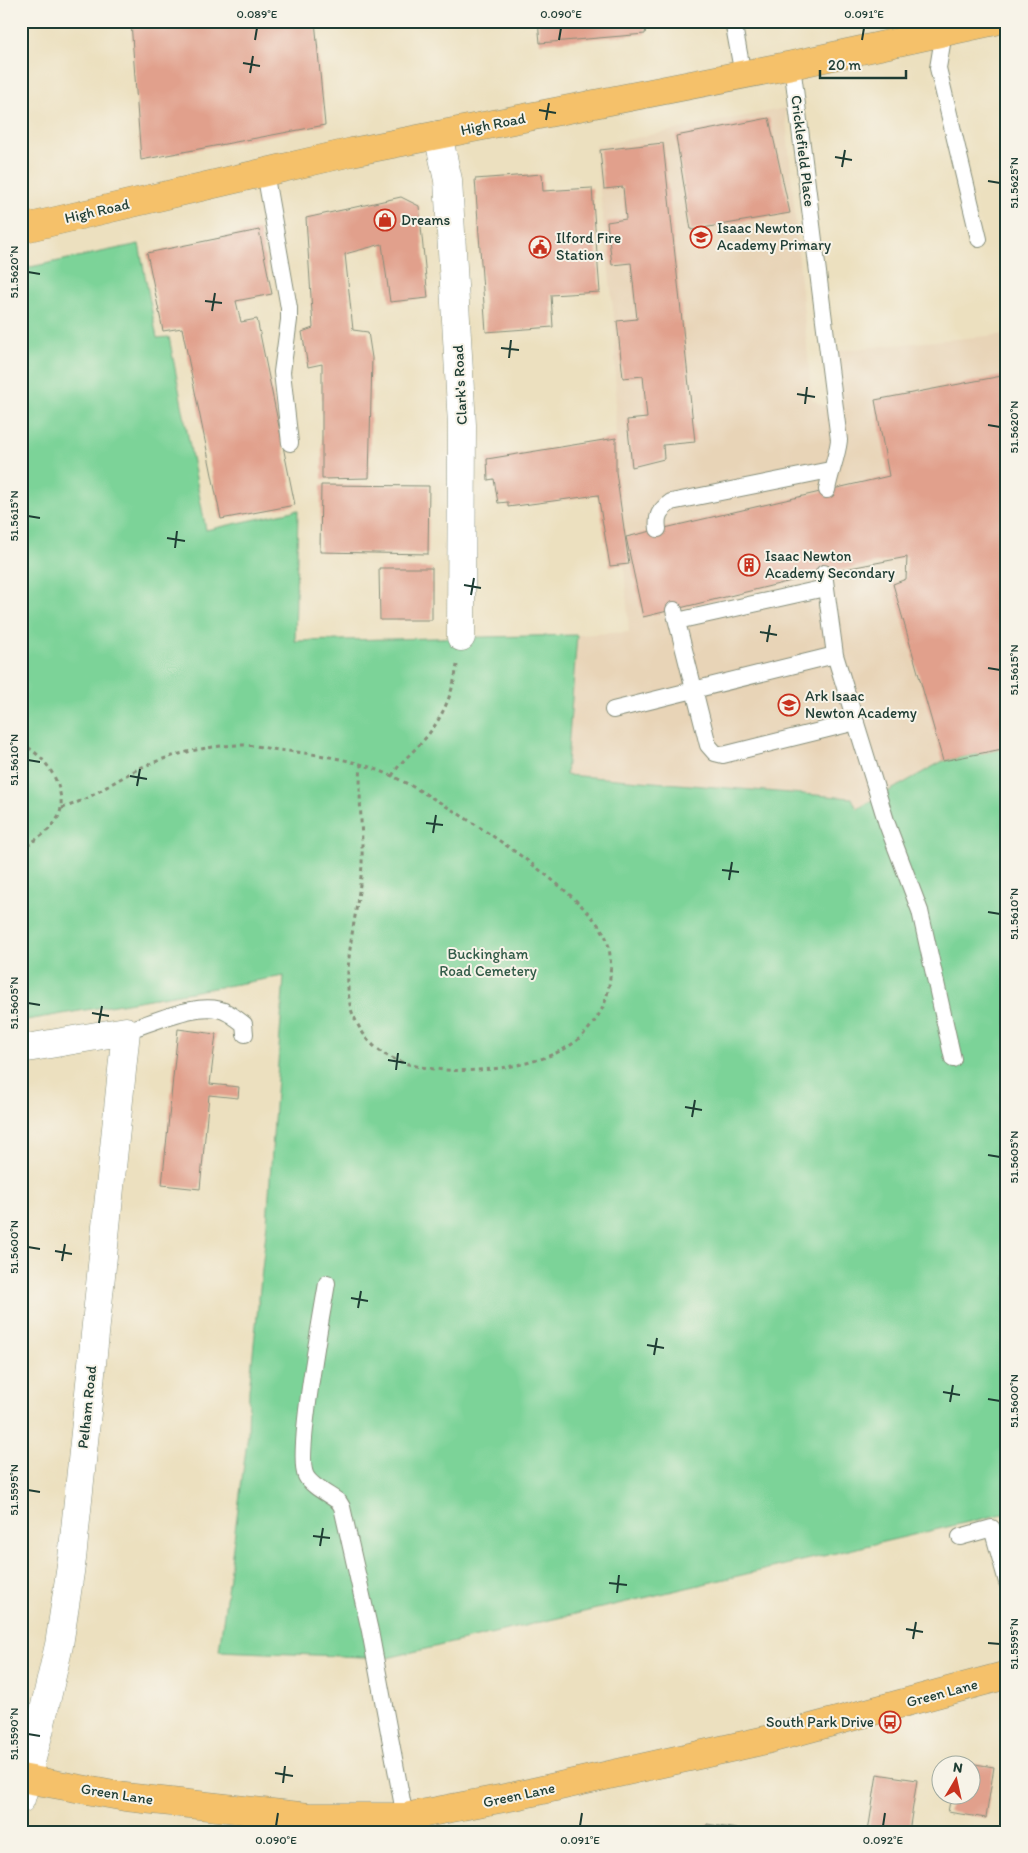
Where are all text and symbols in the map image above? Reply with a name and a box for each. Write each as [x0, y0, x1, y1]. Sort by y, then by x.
text: 0.089°E [237, 7, 278, 21]
text: 0.090°E [540, 7, 582, 21]
text: 0.091°E [844, 7, 884, 21]
scale bar [820, 48, 907, 80]
text: 20 m [828, 56, 862, 74]
street label: Cricklefield Place [787, 94, 819, 208]
street label: High Road [459, 109, 527, 139]
text: 51.5625°N [1007, 157, 1021, 209]
street label: High Road [63, 195, 131, 227]
shop icon: Dreams [373, 208, 397, 232]
place label: Dreams [401, 211, 450, 229]
place label: Isaac Newton Academy Primary [717, 219, 831, 254]
school or university icon: Isaac Newton Academy Primary [689, 225, 713, 249]
place label: Ilford Fire Station [556, 229, 621, 264]
public building icon: Ilford Fire Station [528, 235, 552, 259]
text: 51.5620°N [7, 246, 21, 298]
street label: Clark's Road [449, 345, 471, 425]
text: 51.5620°N [1007, 401, 1021, 453]
text: 51.5615°N [7, 491, 21, 541]
place label: Isaac Newton Academy Secondary [765, 547, 895, 582]
building icon: Isaac Newton Academy Secondary [737, 553, 761, 577]
text: 51.5615°N [1007, 645, 1021, 695]
place label: Ark Isaac Newton Academy [805, 687, 917, 722]
school or university icon: Ark Isaac Newton Academy [777, 693, 801, 717]
text: 51.5610°N [7, 734, 21, 786]
text: 51.5610°N [1007, 888, 1021, 940]
park label: Buckingham Road Cemetery [439, 945, 537, 980]
text: 51.5605°N [7, 977, 21, 1029]
text: 51.5605°N [1007, 1131, 1021, 1183]
text: 51.5600°N [7, 1220, 21, 1274]
street label: Pelham Road [74, 1364, 100, 1449]
text: 51.5600°N [1007, 1374, 1021, 1428]
text: 51.5595°N [7, 1464, 21, 1516]
text: 51.5595°N [1007, 1618, 1021, 1670]
street label: Green Lane [904, 1675, 980, 1711]
text: 51.5590°N [7, 1708, 21, 1760]
bus stop icon: South Park Drive [878, 1710, 902, 1734]
place label: South Park Drive [766, 1713, 874, 1731]
north arrow [930, 1756, 980, 1806]
text: N [952, 1759, 964, 1777]
street label: Green Lane [80, 1779, 154, 1809]
street label: Green Lane [481, 1779, 557, 1811]
text: 0.090°E [255, 1833, 297, 1847]
text: 0.091°E [560, 1833, 600, 1847]
text: 0.092°E [863, 1833, 904, 1847]

